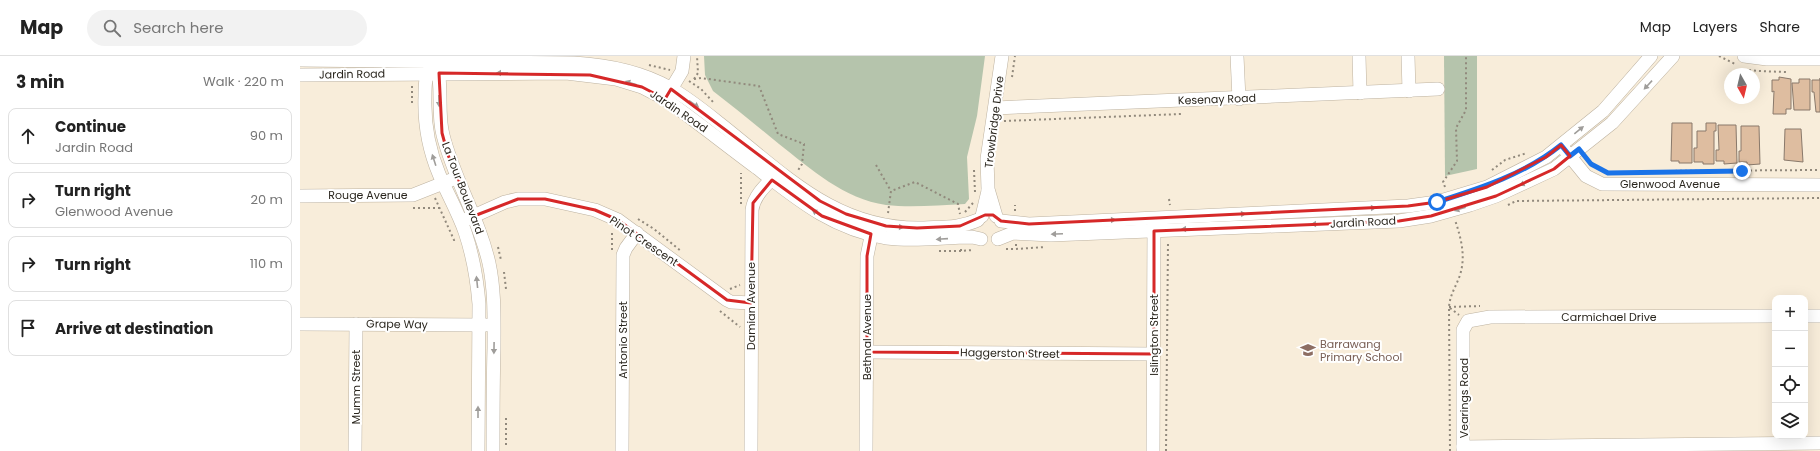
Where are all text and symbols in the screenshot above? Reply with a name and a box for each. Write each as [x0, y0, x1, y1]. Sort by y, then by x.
search box [87, 10, 367, 46]
text: Map [20, 14, 63, 41]
icon: search [101, 17, 123, 39]
text: Search here [133, 17, 224, 38]
text: Map [1640, 17, 1671, 37]
text: Layers [1693, 17, 1737, 37]
text: Share [1759, 17, 1800, 37]
street label: Jardin Road [319, 65, 385, 83]
north arrow [1724, 68, 1760, 104]
text: 3 min [16, 70, 64, 94]
one-way arrow [495, 70, 508, 76]
text: Walk · 220 m [203, 72, 284, 91]
street label: Trowbridge Drive [980, 75, 1008, 169]
one-way arrow [624, 80, 636, 86]
one-way arrow [1644, 81, 1653, 90]
street label: Jardin Road [647, 86, 711, 136]
street label: Kesenay Road [1178, 90, 1256, 108]
one-way arrow [436, 95, 442, 108]
one-way arrow [689, 100, 699, 108]
text: Continue [55, 116, 126, 137]
icon: ahead [17, 125, 39, 147]
text: 90 m [250, 126, 283, 145]
one-way arrow [1574, 126, 1585, 135]
text: Jardin Road [55, 138, 133, 157]
street label: La Tour Boulevard [438, 140, 488, 236]
one-way arrow [431, 154, 437, 166]
route end [1733, 162, 1751, 180]
street label: Glenwood Avenue [1620, 176, 1720, 192]
text: Turn right [55, 180, 131, 201]
one-way arrow [1519, 180, 1531, 186]
street label: Rouge Avenue [328, 187, 408, 203]
icon: right [17, 189, 39, 211]
text: 20 m [250, 190, 283, 209]
route start [1428, 193, 1446, 211]
text: Glenwood Avenue [55, 202, 173, 221]
one-way arrow [1364, 205, 1377, 211]
one-way arrow [1453, 206, 1465, 212]
one-way arrow [812, 209, 822, 217]
one-way arrow [1234, 211, 1246, 218]
street label: Pinot Crescent [606, 212, 682, 270]
street label: Jardin Road [1330, 212, 1396, 232]
one-way arrow [1104, 217, 1116, 224]
one-way arrow [1310, 221, 1323, 227]
one-way arrow [892, 224, 905, 230]
one-way arrow [1181, 226, 1193, 233]
one-way arrow [1051, 231, 1063, 238]
one-way arrow [936, 235, 948, 242]
icon: right [17, 253, 39, 275]
text: Turn right [55, 254, 131, 275]
text: 110 m [250, 254, 283, 273]
street label: Damian Avenue [743, 262, 759, 350]
one-way arrow [474, 276, 480, 288]
street label: Bethnal Avenue [859, 294, 875, 380]
street label: Islington Street [1146, 294, 1162, 376]
map controls [1772, 295, 1808, 439]
button: + [1772, 295, 1808, 331]
street label: Antonio Street [615, 301, 631, 379]
street label: Carmichael Drive [1561, 309, 1657, 325]
street label: Grape Way [366, 315, 429, 333]
icon: arrive [17, 317, 39, 339]
text: Arrive at destination [55, 318, 213, 339]
button: − [1772, 331, 1808, 367]
place label: Barrawang Primary School [1320, 336, 1402, 365]
school or university icon: Barrawang Primary School [1299, 341, 1317, 359]
one-way arrow [490, 342, 497, 354]
street label: Haggerston Street [960, 344, 1060, 362]
street label: Mumm Street [348, 350, 364, 424]
street label: Vearings Road [1456, 358, 1472, 438]
button: locate [1772, 367, 1808, 403]
button: layers [1772, 403, 1808, 439]
one-way arrow [475, 405, 481, 418]

